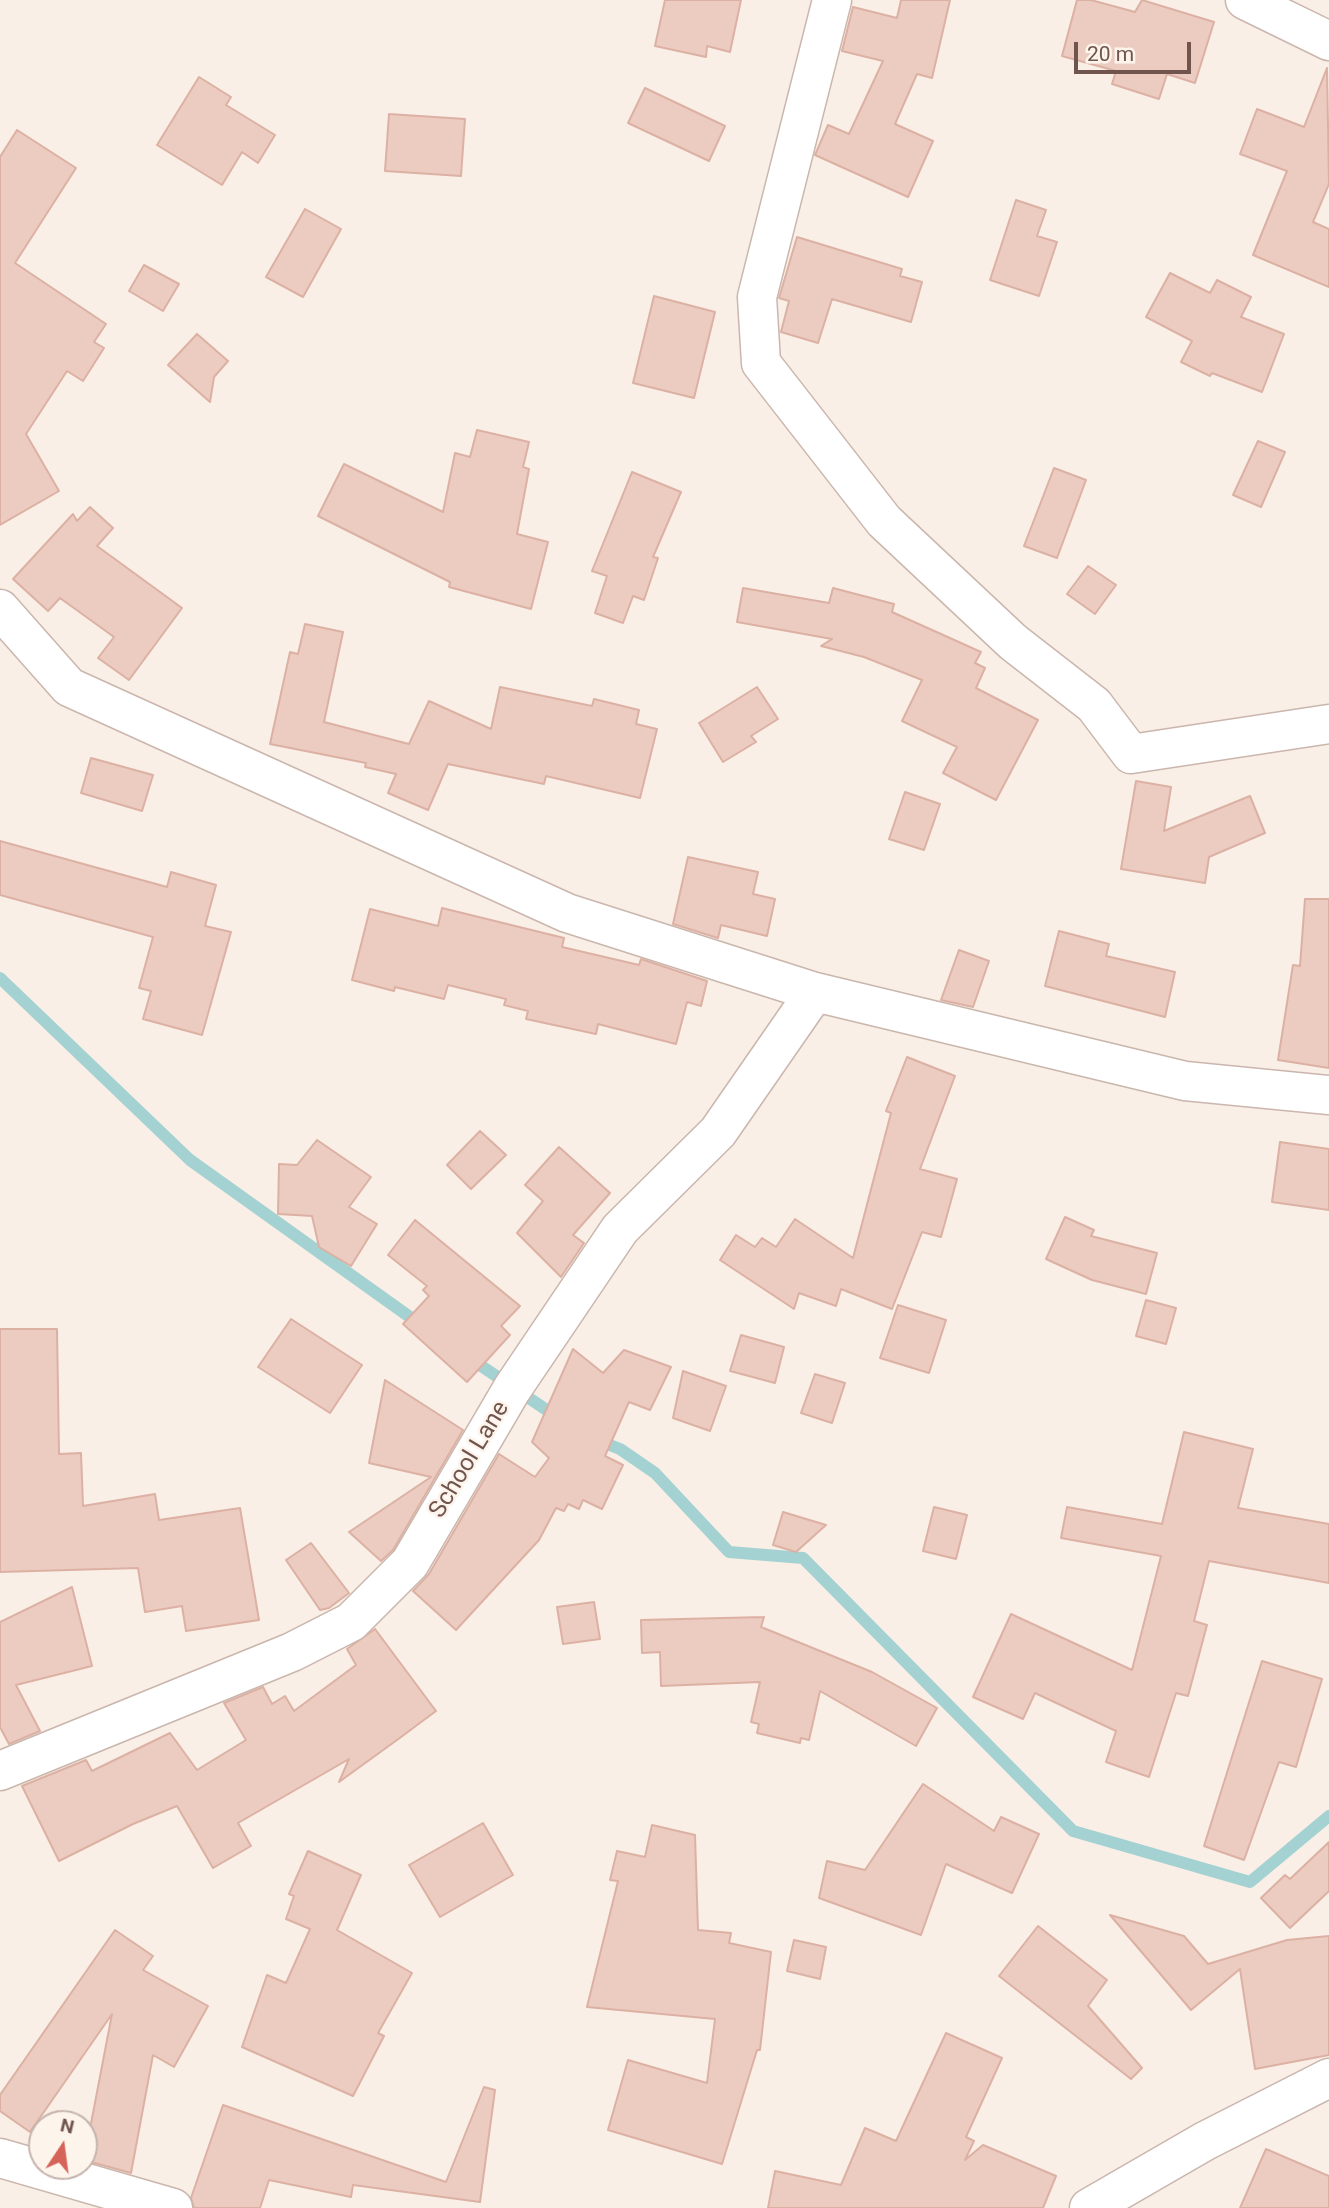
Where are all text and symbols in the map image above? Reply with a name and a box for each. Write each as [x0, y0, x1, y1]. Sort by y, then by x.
scale bar [1077, 28, 1194, 72]
text: 20 m [1087, 42, 1134, 66]
street label: School Lane [424, 1396, 516, 1524]
north arrow [28, 2110, 98, 2180]
text: N [58, 2113, 77, 2139]

